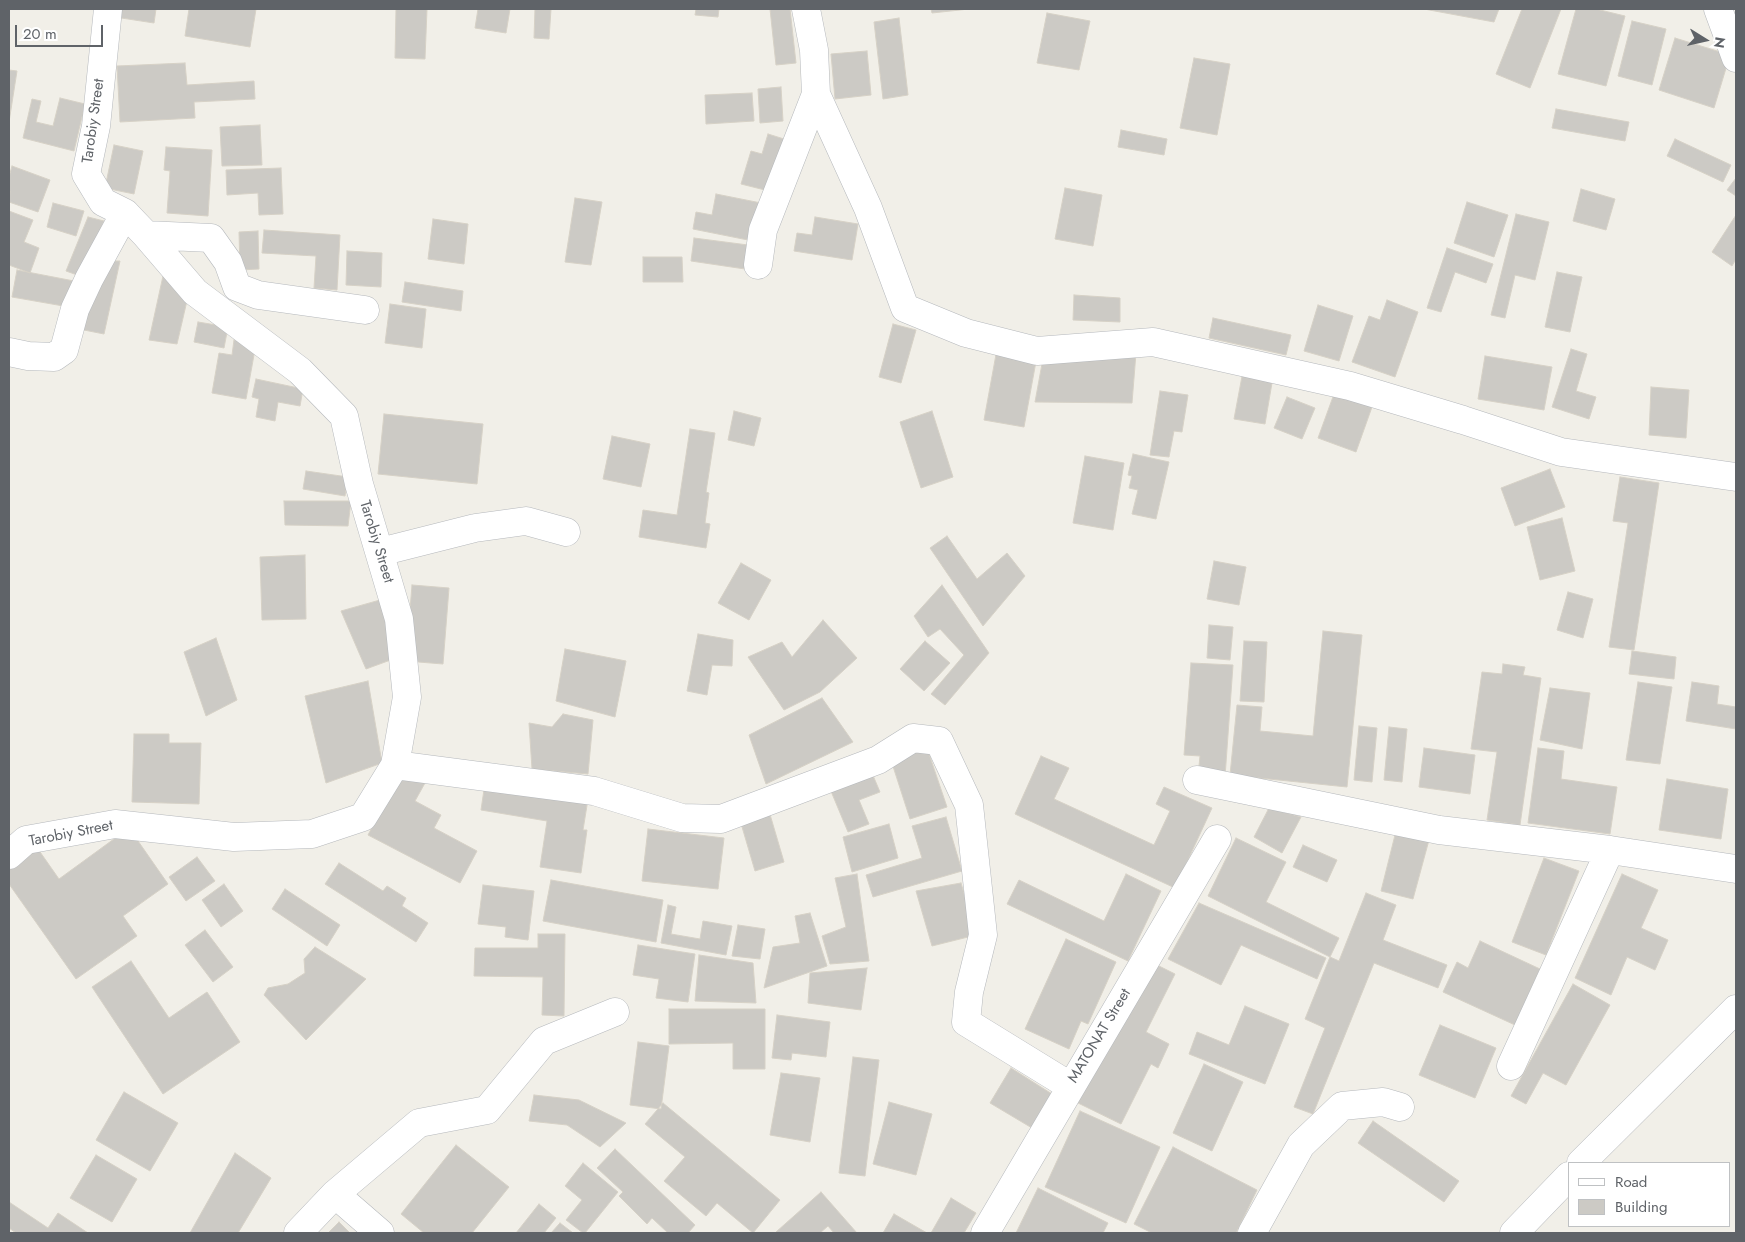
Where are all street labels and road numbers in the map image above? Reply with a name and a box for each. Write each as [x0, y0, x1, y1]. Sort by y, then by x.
street label: Tarobiy Street [79, 78, 109, 164]
street label: Tarobiy Street [355, 499, 397, 585]
street label: Tarobiy Street [27, 817, 115, 851]
street label: MATONAT Street [1065, 986, 1135, 1086]

